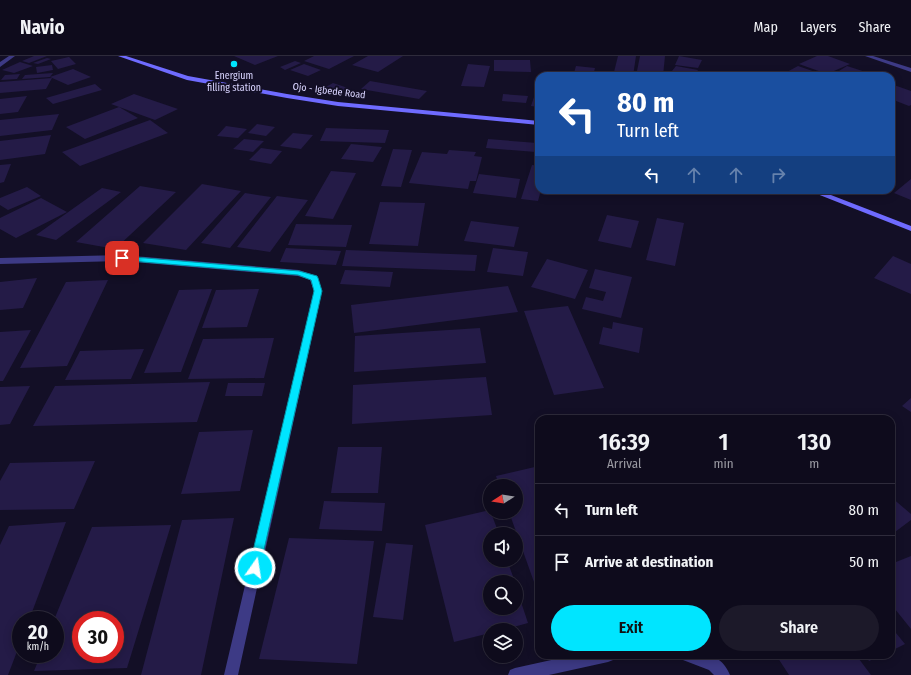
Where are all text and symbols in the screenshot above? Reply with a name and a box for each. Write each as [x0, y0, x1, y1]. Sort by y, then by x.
text: Navio [20, 16, 65, 39]
text: Map [754, 19, 778, 36]
text: Layers [800, 19, 836, 36]
text: Share [858, 19, 891, 36]
marker: Energium filling station [229, 59, 239, 69]
place label: Energium filling station [207, 70, 261, 94]
street label: Ojo - Igbede Road [292, 81, 366, 101]
text: 80 m [617, 86, 674, 119]
icon: left [551, 88, 603, 140]
text: Turn left [617, 120, 679, 142]
icon: left [641, 164, 663, 186]
icon: ahead [683, 164, 705, 186]
icon: ahead [725, 164, 747, 186]
icon: right [767, 164, 789, 186]
pin [105, 241, 139, 275]
icon: arrive [111, 247, 133, 269]
text: 16:39 [599, 428, 650, 456]
text: 1 [719, 428, 729, 456]
text: 130 [797, 428, 831, 456]
text: Arrival [607, 456, 642, 471]
text: min [714, 456, 734, 471]
text: m [809, 456, 819, 471]
north arrow [483, 479, 523, 519]
map controls [483, 479, 523, 663]
icon: left [551, 499, 573, 521]
text: Turn left [585, 501, 638, 519]
text: 80 m [849, 501, 879, 519]
button: sound [483, 527, 523, 567]
position arrow [234, 547, 276, 589]
icon: arrive [551, 551, 573, 573]
text: Arrive at destination [585, 553, 713, 571]
text: 50 m [849, 553, 879, 571]
button: search [483, 575, 523, 615]
button: Exit [551, 605, 711, 651]
button: Share [719, 605, 879, 651]
speed limit sign: 30 [72, 611, 124, 663]
text: 20 [28, 620, 48, 644]
button: layers [483, 623, 523, 663]
text: km/h [27, 641, 49, 653]

